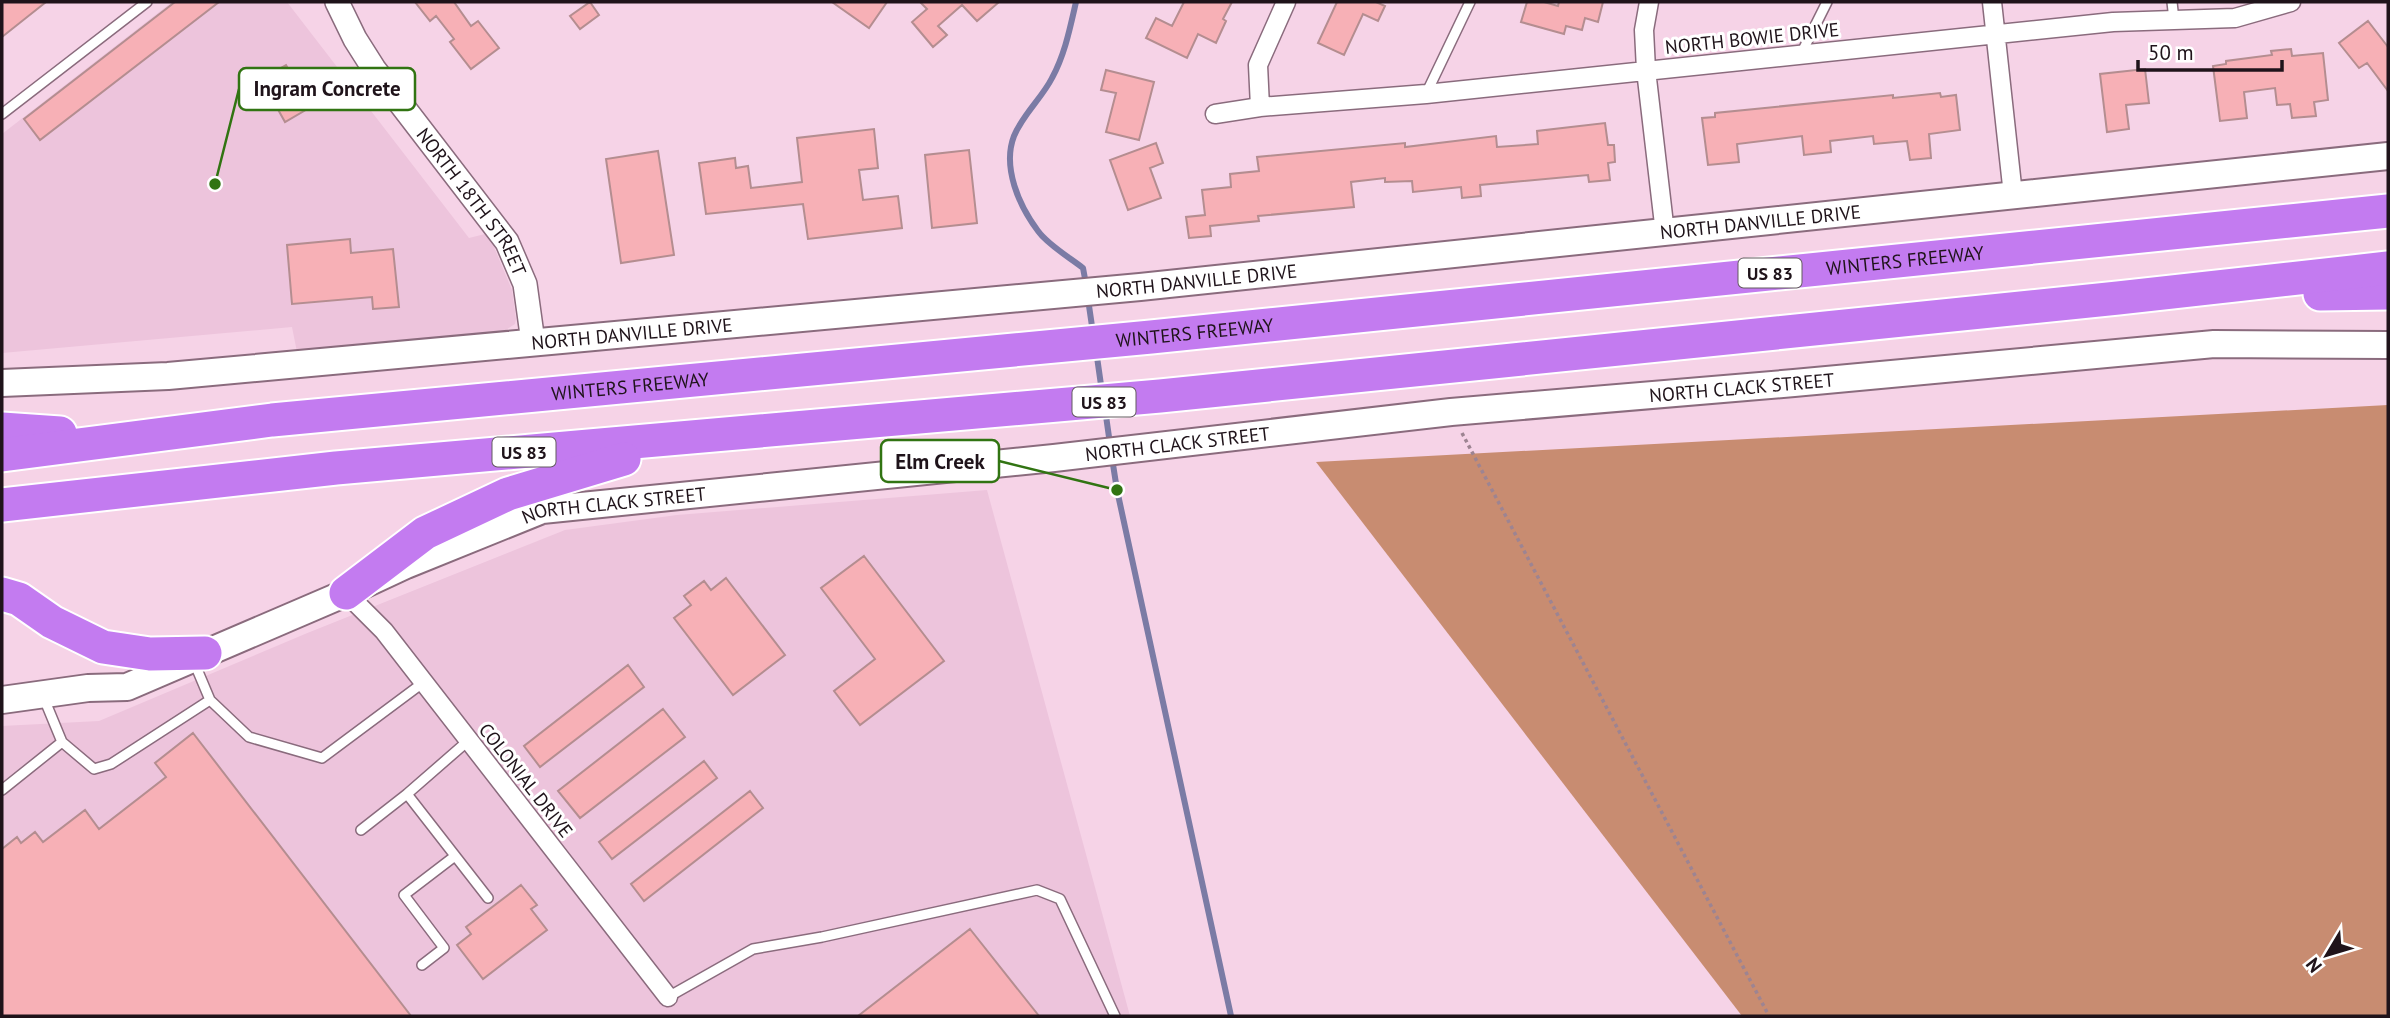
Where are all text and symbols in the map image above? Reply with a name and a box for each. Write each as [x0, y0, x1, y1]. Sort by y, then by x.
street label: NORTH BOWIE DRIVE [1664, 17, 1840, 59]
scale bar [2138, 28, 2282, 72]
text: 50 m [2148, 39, 2194, 66]
callout: Ingram Concrete [239, 68, 415, 110]
text: Ingram Concrete [253, 75, 401, 102]
street label: NORTH 18TH STREET [412, 123, 532, 280]
street label: NORTH DANVILLE DRIVE [1659, 199, 1862, 244]
street label: WINTERS FREEWAY [1825, 240, 1985, 280]
road number: US 83 [1738, 258, 1802, 288]
street label: NORTH DANVILLE DRIVE [1095, 259, 1298, 303]
street label: NORTH DANVILLE DRIVE [530, 312, 733, 355]
street label: WINTERS FREEWAY [1115, 313, 1275, 352]
street label: WINTERS FREEWAY [550, 367, 711, 406]
street label: NORTH CLACK STREET [1648, 367, 1836, 407]
road number: US 83 [1072, 388, 1136, 416]
street label: NORTH CLACK STREET [1084, 421, 1271, 466]
road number: US 83 [492, 438, 556, 466]
callout: Elm Creek [881, 440, 999, 482]
text: Elm Creek [895, 448, 985, 475]
street label: NORTH CLACK STREET [518, 481, 708, 529]
street label: COLONIAL DRIVE [474, 718, 578, 842]
north arrow [2292, 920, 2362, 990]
text: N [2300, 953, 2327, 978]

